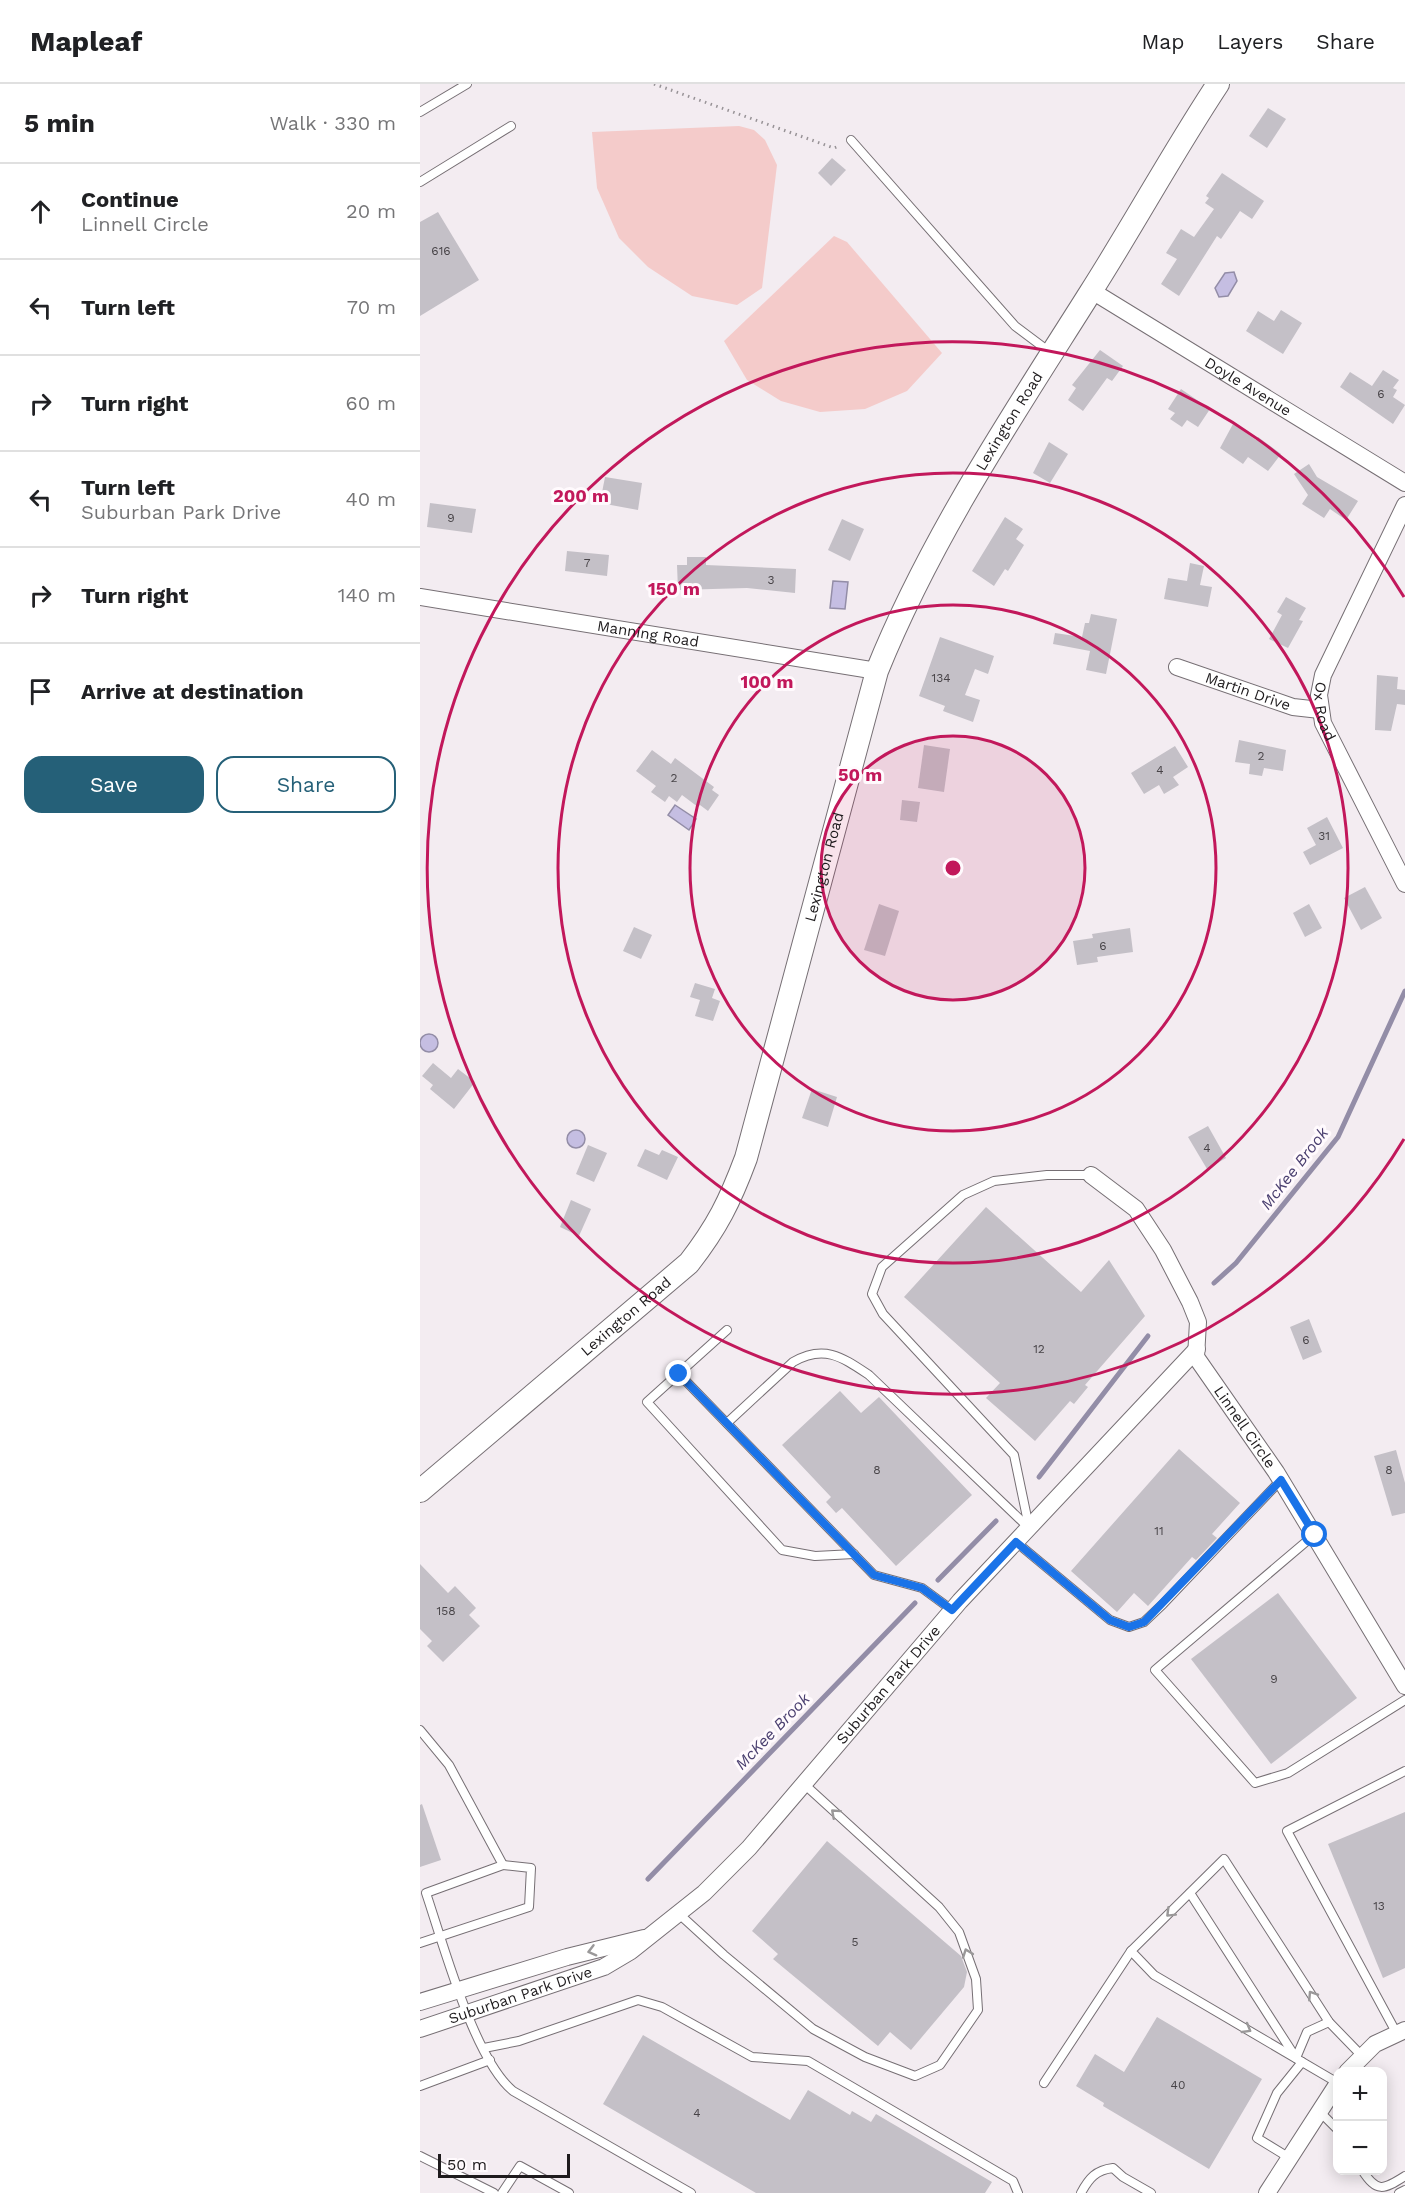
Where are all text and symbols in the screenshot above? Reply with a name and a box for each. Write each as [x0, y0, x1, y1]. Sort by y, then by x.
text: Mapleaf [30, 25, 142, 58]
text: Map [1141, 29, 1184, 54]
text: Layers [1217, 29, 1283, 54]
text: Share [1316, 29, 1375, 54]
text: 5 min [24, 108, 95, 138]
text: Walk · 330 m [269, 111, 396, 135]
text: Continue [81, 187, 179, 212]
icon: ahead [24, 195, 57, 228]
text: 20 m [346, 199, 396, 223]
text: Linnell Circle [81, 212, 209, 236]
house number: 616 [431, 244, 451, 258]
icon: left [24, 291, 57, 324]
text: Turn left [81, 295, 175, 320]
text: 70 m [347, 295, 396, 319]
street label: Doyle Avenue [1201, 353, 1295, 420]
street label: Lexington Road [972, 368, 1047, 474]
icon: right [24, 387, 57, 420]
house number: 6 [1377, 387, 1385, 401]
text: Turn right [81, 391, 188, 416]
text: 60 m [346, 391, 396, 415]
text: Turn left [81, 475, 175, 500]
icon: left [24, 483, 57, 516]
text: 200 m [553, 485, 609, 506]
text: 40 m [345, 487, 396, 511]
text: Suburban Park Drive [81, 500, 281, 524]
house number: 9 [447, 511, 455, 525]
house number: 7 [584, 556, 591, 570]
house number: 3 [768, 573, 775, 587]
text: 150 m [648, 578, 700, 599]
icon: right [24, 579, 57, 612]
text: Turn right [81, 583, 188, 608]
text: 140 m [338, 583, 396, 607]
street label: Manning Road [596, 617, 700, 651]
street label: Martin Drive [1203, 668, 1293, 714]
text: 100 m [740, 671, 794, 692]
house number: 134 [931, 671, 951, 685]
icon: arrive [24, 675, 57, 708]
text: Arrive at destination [81, 679, 304, 704]
street label: Ox Road [1310, 680, 1340, 744]
house number: 2 [1258, 749, 1265, 763]
button: Save [24, 756, 204, 813]
button: Share [216, 756, 396, 813]
house number: 4 [1156, 763, 1164, 777]
text: 50 m [838, 764, 882, 785]
house number: 2 [671, 771, 678, 785]
street label: Lexington Road [801, 810, 848, 924]
house number: 31 [1318, 829, 1330, 843]
centre of rings [943, 858, 963, 878]
house number: 6 [1099, 939, 1107, 953]
water label: McKee Brook [1256, 1122, 1333, 1213]
house number: 4 [1203, 1141, 1211, 1155]
street label: Lexington Road [577, 1273, 675, 1360]
house number: 6 [1302, 1333, 1310, 1347]
house number: 12 [1033, 1342, 1045, 1356]
route end [665, 1360, 691, 1386]
street label: Linnell Circle [1210, 1383, 1279, 1472]
house number: 8 [873, 1463, 881, 1477]
house number: 8 [1385, 1463, 1393, 1477]
route start [1301, 1521, 1327, 1547]
house number: 11 [1154, 1524, 1164, 1538]
house number: 158 [436, 1604, 456, 1618]
street label: Suburban Park Drive [833, 1622, 944, 1748]
house number: 9 [1270, 1672, 1278, 1686]
water label: McKee Brook [731, 1688, 814, 1774]
one-way arrow [832, 1809, 842, 1820]
house number: 13 [1373, 1899, 1385, 1913]
one-way arrow [1166, 1905, 1177, 1916]
house number: 5 [852, 1935, 859, 1949]
one-way arrow [587, 1943, 597, 1956]
one-way arrow [961, 1949, 974, 1959]
street label: Suburban Park Drive [446, 1963, 595, 2028]
one-way arrow [1308, 1990, 1319, 2001]
one-way arrow [1241, 2022, 1251, 2034]
map controls [1333, 2067, 1387, 2175]
button: + [1333, 2067, 1387, 2121]
house number: 40 [1171, 2078, 1185, 2092]
house number: 4 [693, 2106, 701, 2120]
button: − [1333, 2121, 1387, 2175]
scale bar [438, 2151, 570, 2178]
text: 50 m [447, 2155, 487, 2174]

